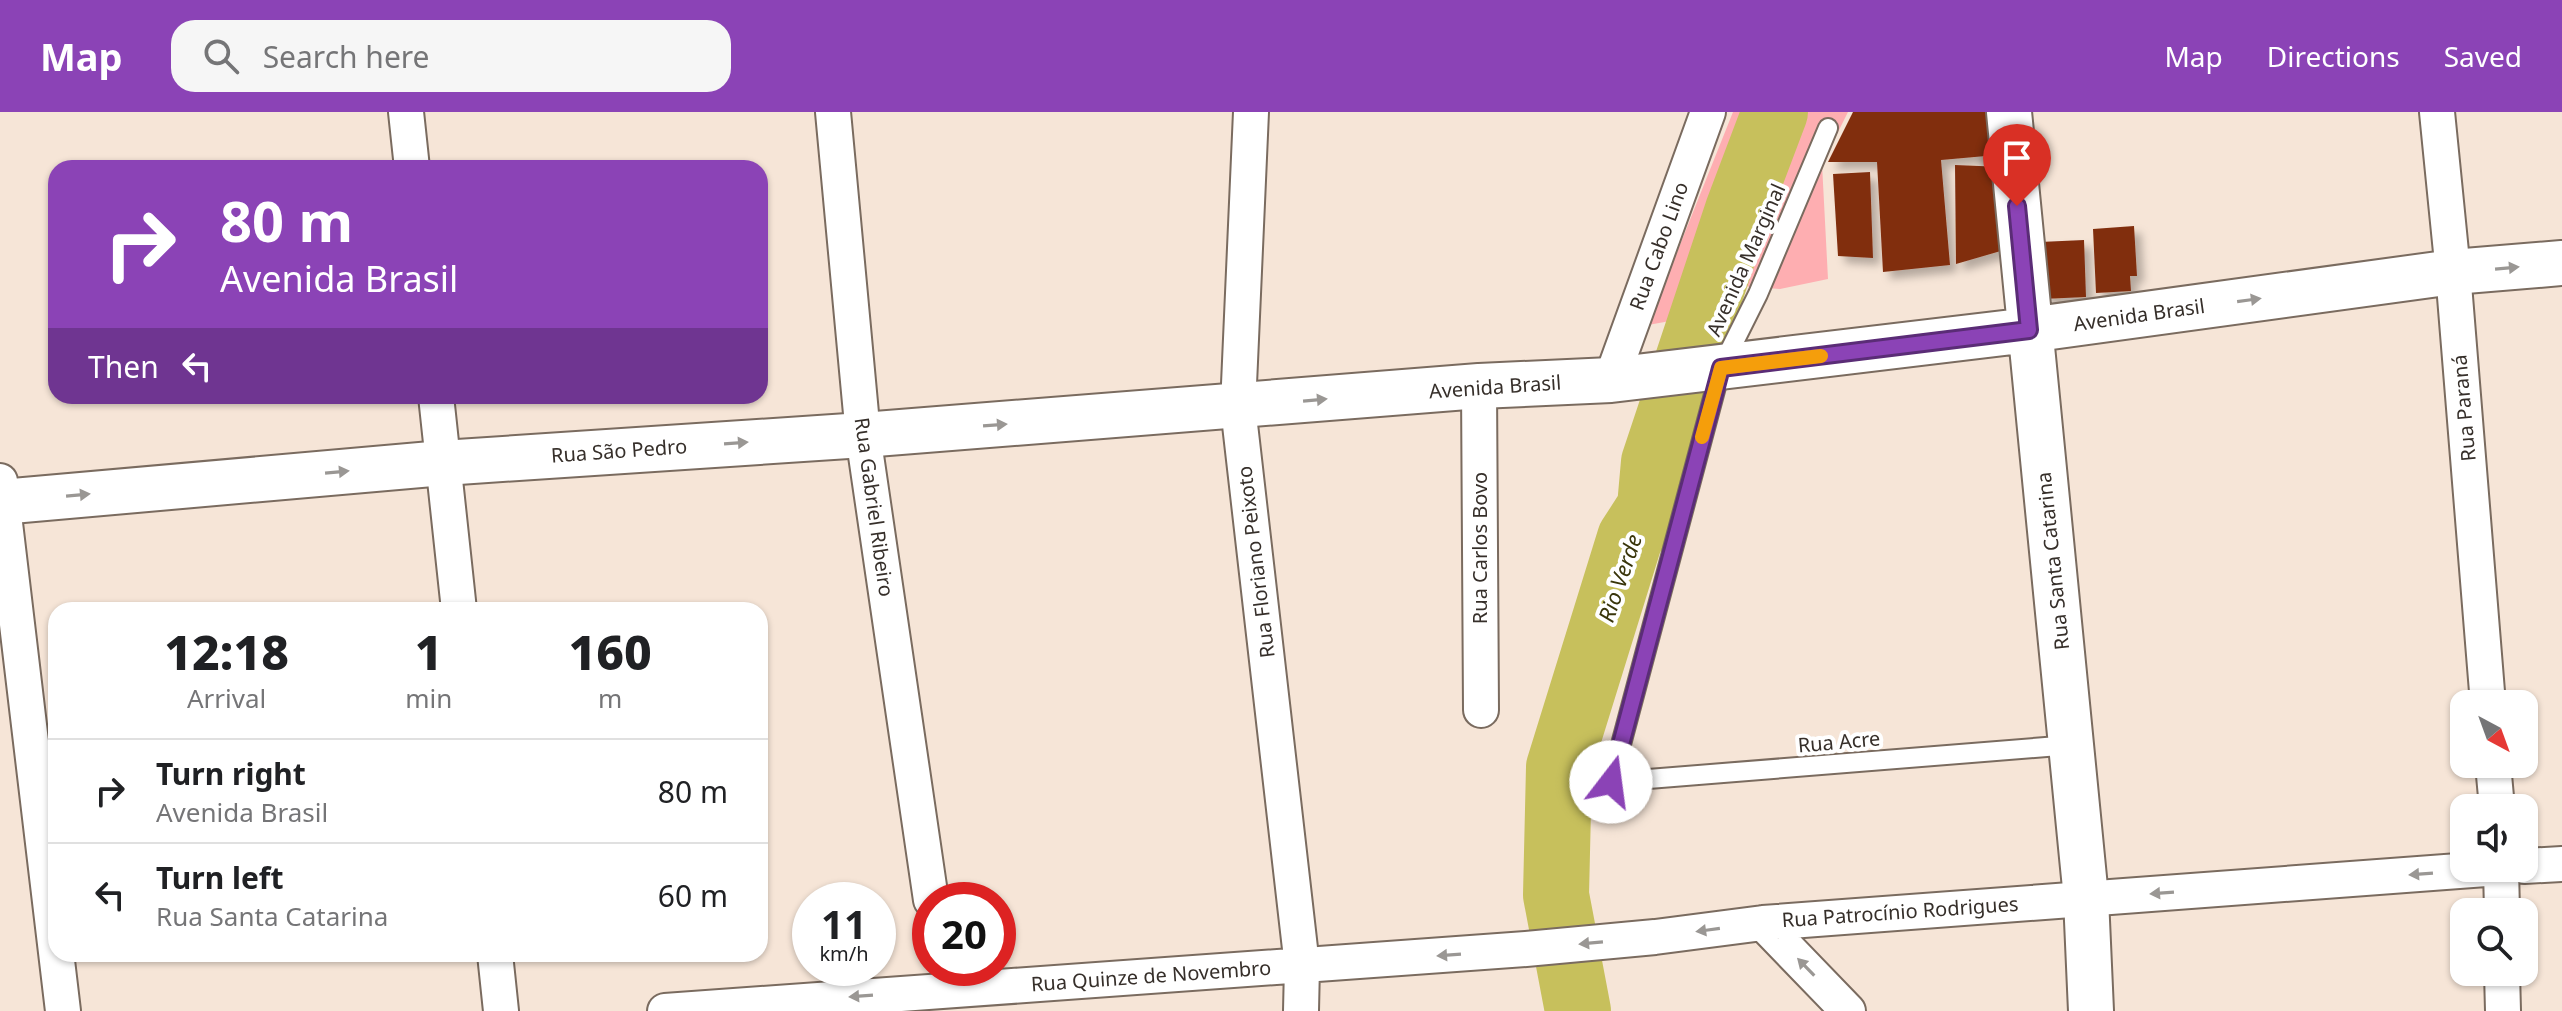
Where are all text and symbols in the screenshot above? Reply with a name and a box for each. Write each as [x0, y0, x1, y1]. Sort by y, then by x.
search box [171, 20, 731, 92]
text: Map [40, 30, 123, 82]
icon: search [199, 34, 243, 78]
text: Search here [263, 36, 430, 77]
text: Map [2164, 37, 2223, 75]
text: Directions [2267, 37, 2400, 75]
text: Saved [2444, 37, 2522, 75]
pin [1983, 124, 2051, 206]
icon: arrive [1995, 136, 2039, 180]
street label: Rua Cabo Lino [1623, 178, 1694, 314]
street label: Avenida Marginal [1700, 179, 1791, 340]
text: 80 m [220, 182, 353, 258]
icon: right [88, 192, 192, 296]
text: Avenida Brasil [220, 254, 458, 303]
one-way arrow [2495, 261, 2520, 274]
street label: Avenida Brasil [2071, 292, 2206, 337]
one-way arrow [2237, 293, 2262, 306]
icon: left [175, 344, 219, 388]
text: Then [88, 346, 159, 387]
street label: Rua Paraná [2445, 353, 2482, 463]
street label: Avenida Brasil [1428, 368, 1562, 405]
one-way arrow [1303, 394, 1328, 407]
street label: Rua Gabriel Ribeiro [849, 416, 900, 598]
one-way arrow [983, 418, 1008, 431]
street label: Rua São Pedro [550, 432, 688, 469]
one-way arrow [724, 436, 749, 449]
street label: Rua Floriano Peixoto [1230, 464, 1281, 660]
one-way arrow [325, 465, 350, 478]
street label: Rua Santa Catarina [2030, 471, 2075, 651]
street label: Rua Carlos Bovo [1466, 472, 1493, 624]
one-way arrow [66, 488, 91, 501]
water label: Rio Verde [1590, 530, 1648, 626]
text: 12:18 [164, 619, 289, 684]
text: 1 [415, 619, 443, 684]
text: 160 [569, 619, 652, 684]
text: Arrival [187, 680, 266, 716]
text: min [405, 680, 452, 716]
text: m [598, 680, 622, 716]
north arrow [2450, 690, 2538, 778]
map controls [2450, 690, 2538, 986]
street label: Rua Acre [1797, 724, 1881, 759]
position arrow [1569, 740, 1653, 824]
text: Turn right [156, 753, 306, 794]
icon: right [88, 769, 132, 813]
text: 80 m [658, 771, 728, 812]
text: Avenida Brasil [156, 794, 328, 830]
button: sound [2450, 794, 2538, 882]
text: Turn left [156, 857, 284, 898]
one-way arrow [2409, 868, 2434, 881]
icon: left [88, 873, 132, 917]
text: 60 m [658, 875, 728, 916]
speed limit sign: 20 [912, 882, 1016, 986]
one-way arrow [2149, 887, 2174, 900]
street label: Rua Patrocínio Rodrigues [1781, 890, 2019, 933]
text: 11 [821, 896, 867, 951]
text: Rua Santa Catarina [156, 898, 388, 934]
button: search [2450, 898, 2538, 986]
one-way arrow [1695, 924, 1720, 937]
one-way arrow [1578, 937, 1603, 950]
text: km/h [819, 940, 869, 967]
one-way arrow [1436, 949, 1461, 962]
street label: Rua Quinze de Novembro [1030, 954, 1272, 997]
one-way arrow [1797, 958, 1815, 977]
one-way arrow [848, 990, 873, 1003]

